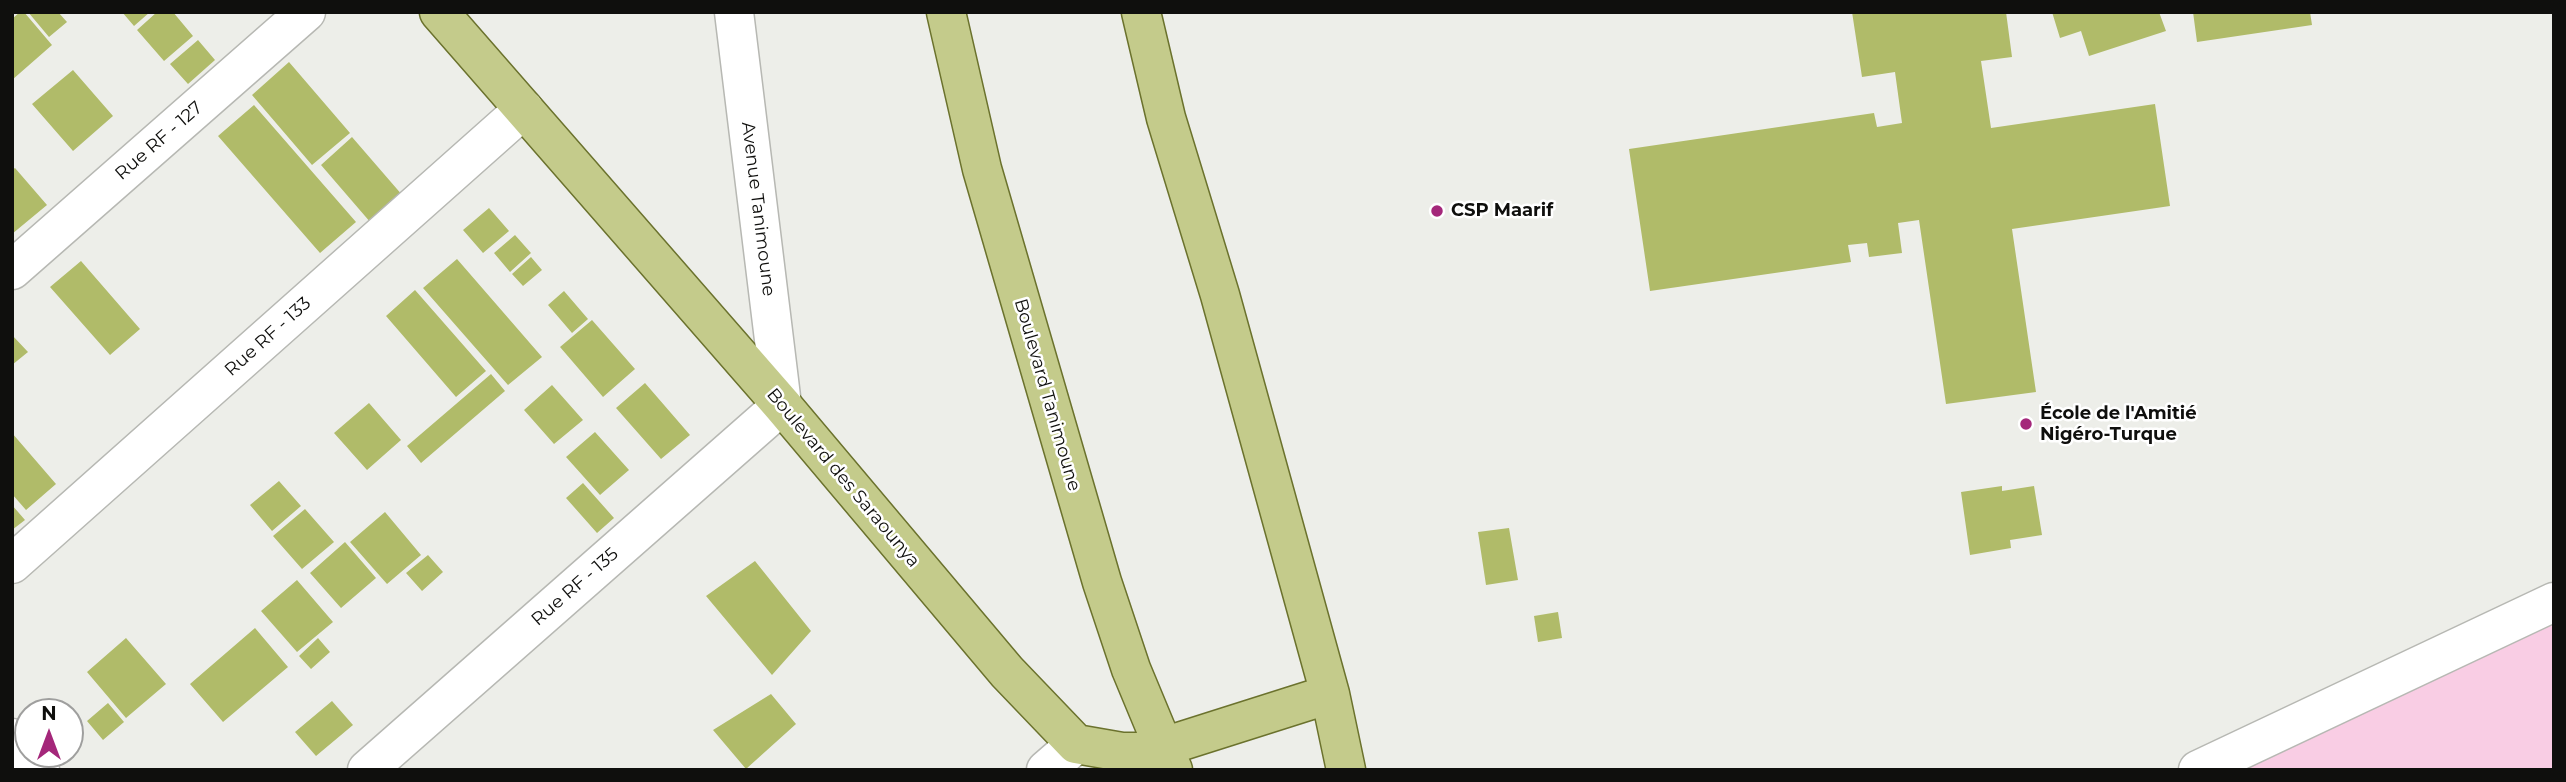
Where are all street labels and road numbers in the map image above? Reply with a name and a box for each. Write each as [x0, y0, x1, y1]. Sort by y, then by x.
street label: Rue RF - 127 [111, 97, 207, 185]
street label: Avenue Tanimoune [737, 121, 779, 297]
street label: Rue RF - 133 [221, 293, 315, 381]
street label: Boulevard Tanimoune [1009, 296, 1085, 494]
street label: Boulevard des Saraounya [762, 384, 924, 572]
street label: Rue RF - 135 [527, 543, 623, 631]

